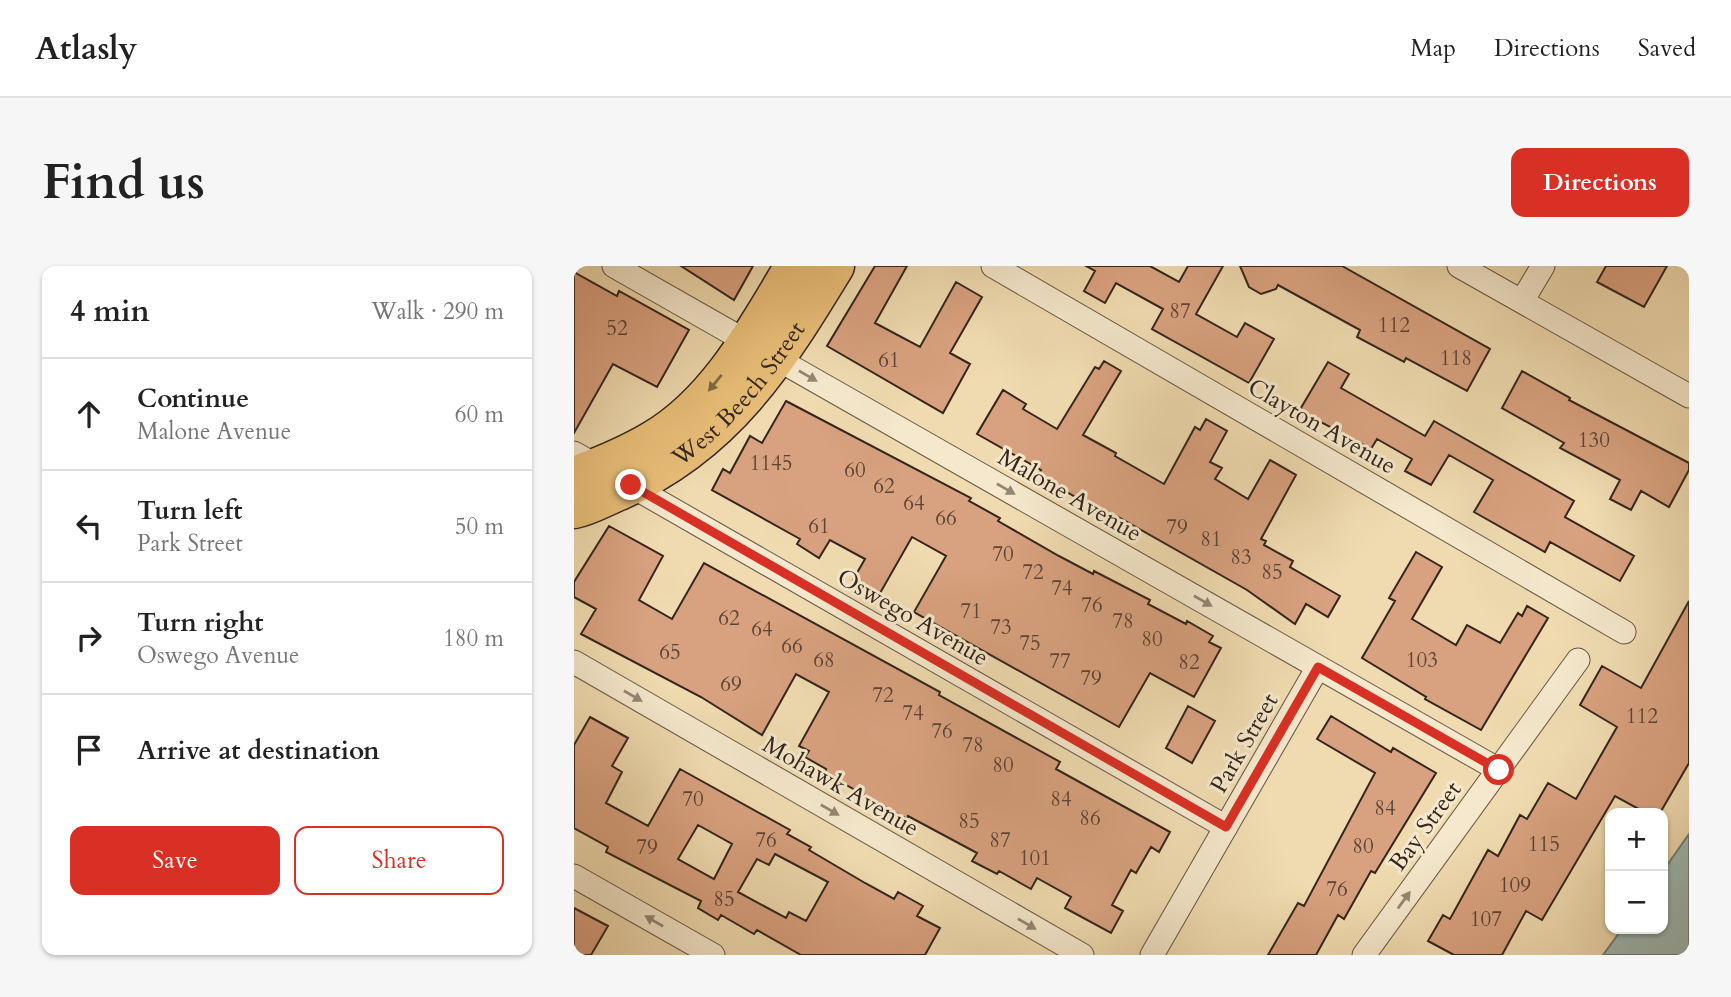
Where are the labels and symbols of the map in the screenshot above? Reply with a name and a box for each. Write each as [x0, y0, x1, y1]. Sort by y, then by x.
house number: 87 [1169, 297, 1191, 326]
house number: 112 [1378, 311, 1410, 340]
house number: 52 [606, 314, 628, 343]
street label: West Beech Street [664, 315, 813, 475]
house number: 118 [1440, 344, 1472, 373]
house number: 61 [878, 346, 900, 375]
one-way arrow [798, 370, 817, 382]
street label: Clayton Avenue [1242, 371, 1402, 482]
one-way arrow [708, 375, 723, 392]
house number: 130 [1578, 426, 1610, 455]
street label: Malone Avenue [992, 441, 1148, 550]
house number: 1145 [749, 449, 793, 478]
house number: 60 [844, 456, 866, 485]
route end [615, 469, 646, 500]
house number: 62 [873, 472, 895, 501]
one-way arrow [996, 483, 1015, 495]
house number: 64 [903, 489, 925, 518]
house number: 66 [935, 504, 957, 533]
house number: 61 [808, 512, 830, 541]
house number: 79 [1166, 513, 1188, 542]
house number: 81 [1200, 525, 1222, 554]
house number: 70 [992, 540, 1014, 569]
house number: 83 [1230, 543, 1252, 572]
house number: 72 [1022, 558, 1044, 587]
house number: 85 [1261, 558, 1283, 587]
street label: Oswego Avenue [831, 561, 994, 674]
house number: 74 [1051, 574, 1073, 603]
house number: 76 [1081, 591, 1103, 620]
one-way arrow [1194, 595, 1213, 607]
house number: 71 [960, 597, 982, 626]
house number: 62 [718, 604, 740, 633]
house number: 78 [1112, 607, 1134, 636]
house number: 73 [990, 613, 1012, 642]
house number: 64 [751, 615, 773, 644]
house number: 80 [1141, 625, 1163, 654]
house number: 75 [1019, 629, 1041, 658]
house number: 66 [781, 632, 803, 661]
house number: 65 [659, 638, 681, 667]
house number: 68 [813, 646, 835, 675]
house number: 103 [1406, 646, 1438, 675]
house number: 77 [1049, 647, 1071, 676]
house number: 82 [1178, 648, 1200, 677]
house number: 79 [1080, 664, 1102, 693]
house number: 69 [720, 670, 742, 699]
house number: 72 [872, 681, 894, 710]
street label: Park Street [1203, 687, 1287, 799]
one-way arrow [624, 690, 643, 703]
house number: 74 [902, 699, 924, 728]
house number: 112 [1626, 702, 1658, 731]
house number: 76 [931, 717, 953, 746]
street label: Mohawk Avenue [757, 728, 925, 845]
house number: 78 [962, 731, 984, 760]
house number: 80 [992, 751, 1014, 780]
route start [1483, 754, 1514, 785]
street label: Bay Street [1382, 774, 1469, 878]
house number: 70 [682, 785, 704, 814]
house number: 84 [1050, 785, 1072, 814]
house number: 84 [1374, 794, 1396, 823]
one-way arrow [821, 804, 840, 816]
house number: 86 [1079, 804, 1101, 833]
house number: 85 [958, 807, 980, 836]
house number: 76 [755, 826, 777, 855]
house number: 87 [989, 826, 1011, 855]
house number: 115 [1528, 830, 1560, 859]
house number: 80 [1352, 832, 1374, 861]
house number: 79 [636, 833, 658, 862]
house number: 101 [1019, 844, 1051, 873]
house number: 109 [1499, 871, 1531, 900]
house number: 76 [1326, 875, 1348, 904]
house number: 85 [713, 885, 735, 914]
one-way arrow [1397, 891, 1411, 909]
house number: 107 [1470, 905, 1502, 934]
one-way arrow [644, 915, 663, 927]
one-way arrow [1018, 918, 1037, 930]

